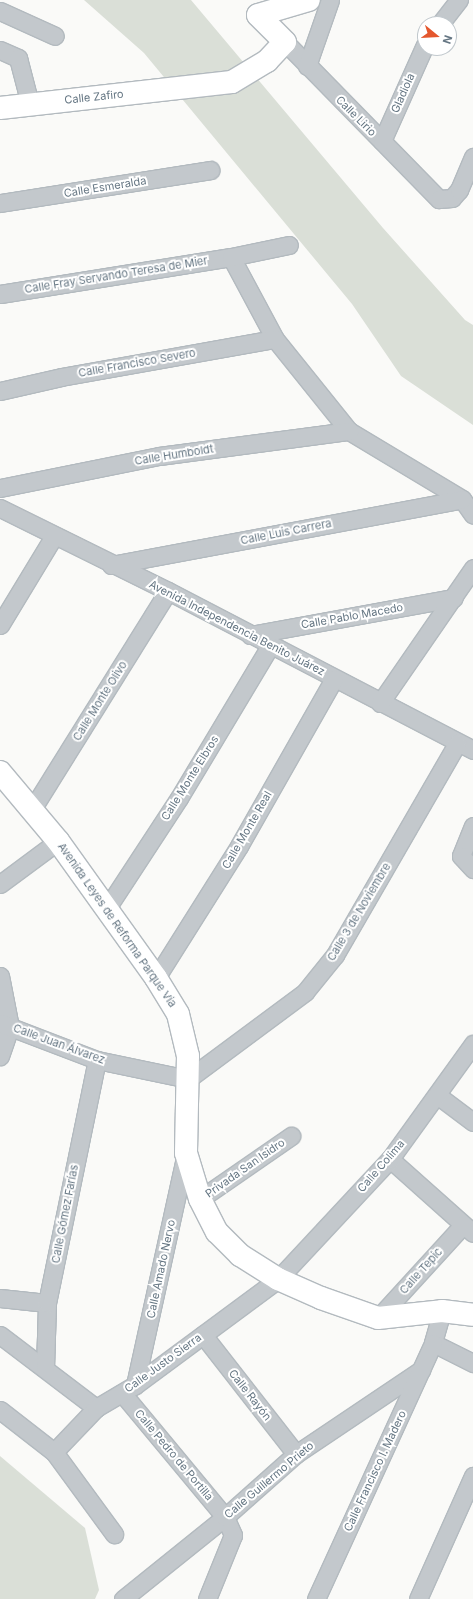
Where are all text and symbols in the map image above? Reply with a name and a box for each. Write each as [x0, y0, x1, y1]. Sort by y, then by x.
north arrow [417, 16, 457, 56]
text: N [440, 33, 455, 46]
street label: Gladiola [388, 71, 418, 115]
street label: Calle Zafiro [64, 87, 124, 107]
street label: Calle Lirio [333, 93, 379, 139]
street label: Calle Esmeralda [63, 174, 147, 200]
street label: Calle Fray Servando Teresa de Mier [24, 254, 208, 296]
street label: Calle Francisco Severo [77, 346, 197, 380]
street label: Calle Humboldt [134, 442, 214, 468]
street label: Calle Luis Carrera [239, 517, 333, 547]
street label: Avenida Independencia Benito Juárez [147, 578, 327, 678]
street label: Calle Pablo Macedo [300, 601, 404, 631]
street label: Calle Monte Olivo [70, 659, 130, 743]
street label: Calle Monte Elbros [159, 733, 221, 823]
street label: Calle Monte Real [219, 789, 275, 871]
street label: Avenida Leyes de Reforma Parque Vía [55, 840, 179, 1010]
street label: Calle 3 de Noviembre [325, 861, 393, 963]
street label: Calle Juan Álvarez [11, 1021, 107, 1067]
street label: Privada San Isidro [203, 1136, 287, 1200]
street label: Calle Colima [355, 1137, 407, 1195]
street label: Calle Gómez Farías [49, 1164, 81, 1264]
street label: Calle Amado Nervo [144, 1219, 178, 1319]
street label: Calle Tepic [397, 1245, 445, 1297]
street label: Calle Justo Sierra [122, 1331, 204, 1395]
street label: Calle Rayón [226, 1367, 274, 1423]
street label: Calle Pedro de Portilla [132, 1407, 216, 1503]
street label: Calle Francisco I. Madero [341, 1408, 409, 1534]
street label: Calle Guillermo Prieto [222, 1439, 316, 1521]

